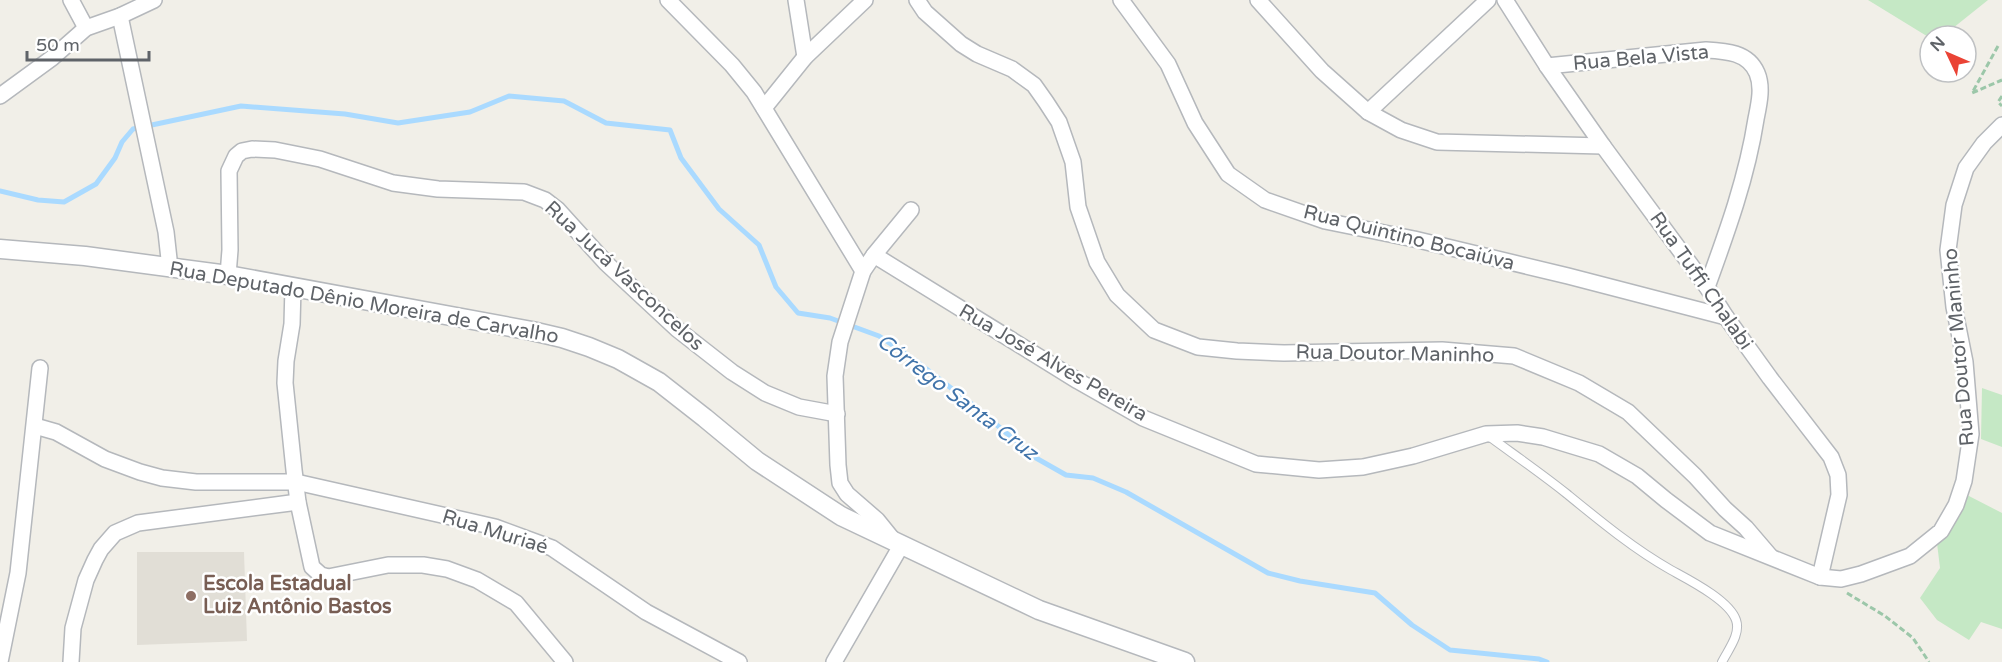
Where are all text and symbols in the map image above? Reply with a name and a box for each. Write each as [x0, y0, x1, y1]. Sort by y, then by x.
scale bar [27, 24, 148, 62]
north arrow [1918, 24, 1978, 84]
text: N [1926, 33, 1950, 56]
text: 50 m [36, 34, 80, 56]
street label: Rua Bela Vista [1572, 40, 1710, 76]
street label: Rua Jucá Vasconcelos [540, 196, 708, 356]
street label: Rua Quintino Bocaiúva [1301, 200, 1517, 276]
street label: Rua Tuffi Chalabi [1644, 207, 1758, 355]
street label: Rua Doutor Maninho [1938, 247, 1980, 447]
street label: Rua Deputado Dênio Moreira de Carvalho [167, 257, 561, 349]
street label: Rua José Alves Pereira [954, 299, 1152, 427]
water label: Córrego Santa Cruz [872, 328, 1043, 466]
street label: Rua Doutor Maninho [1296, 340, 1494, 368]
street label: Rua Muriaé [439, 505, 551, 559]
place label: Escola Estadual Luiz Antônio Bastos [203, 572, 392, 619]
marker: Escola Estadual Luiz Antônio Bastos [184, 589, 198, 603]

